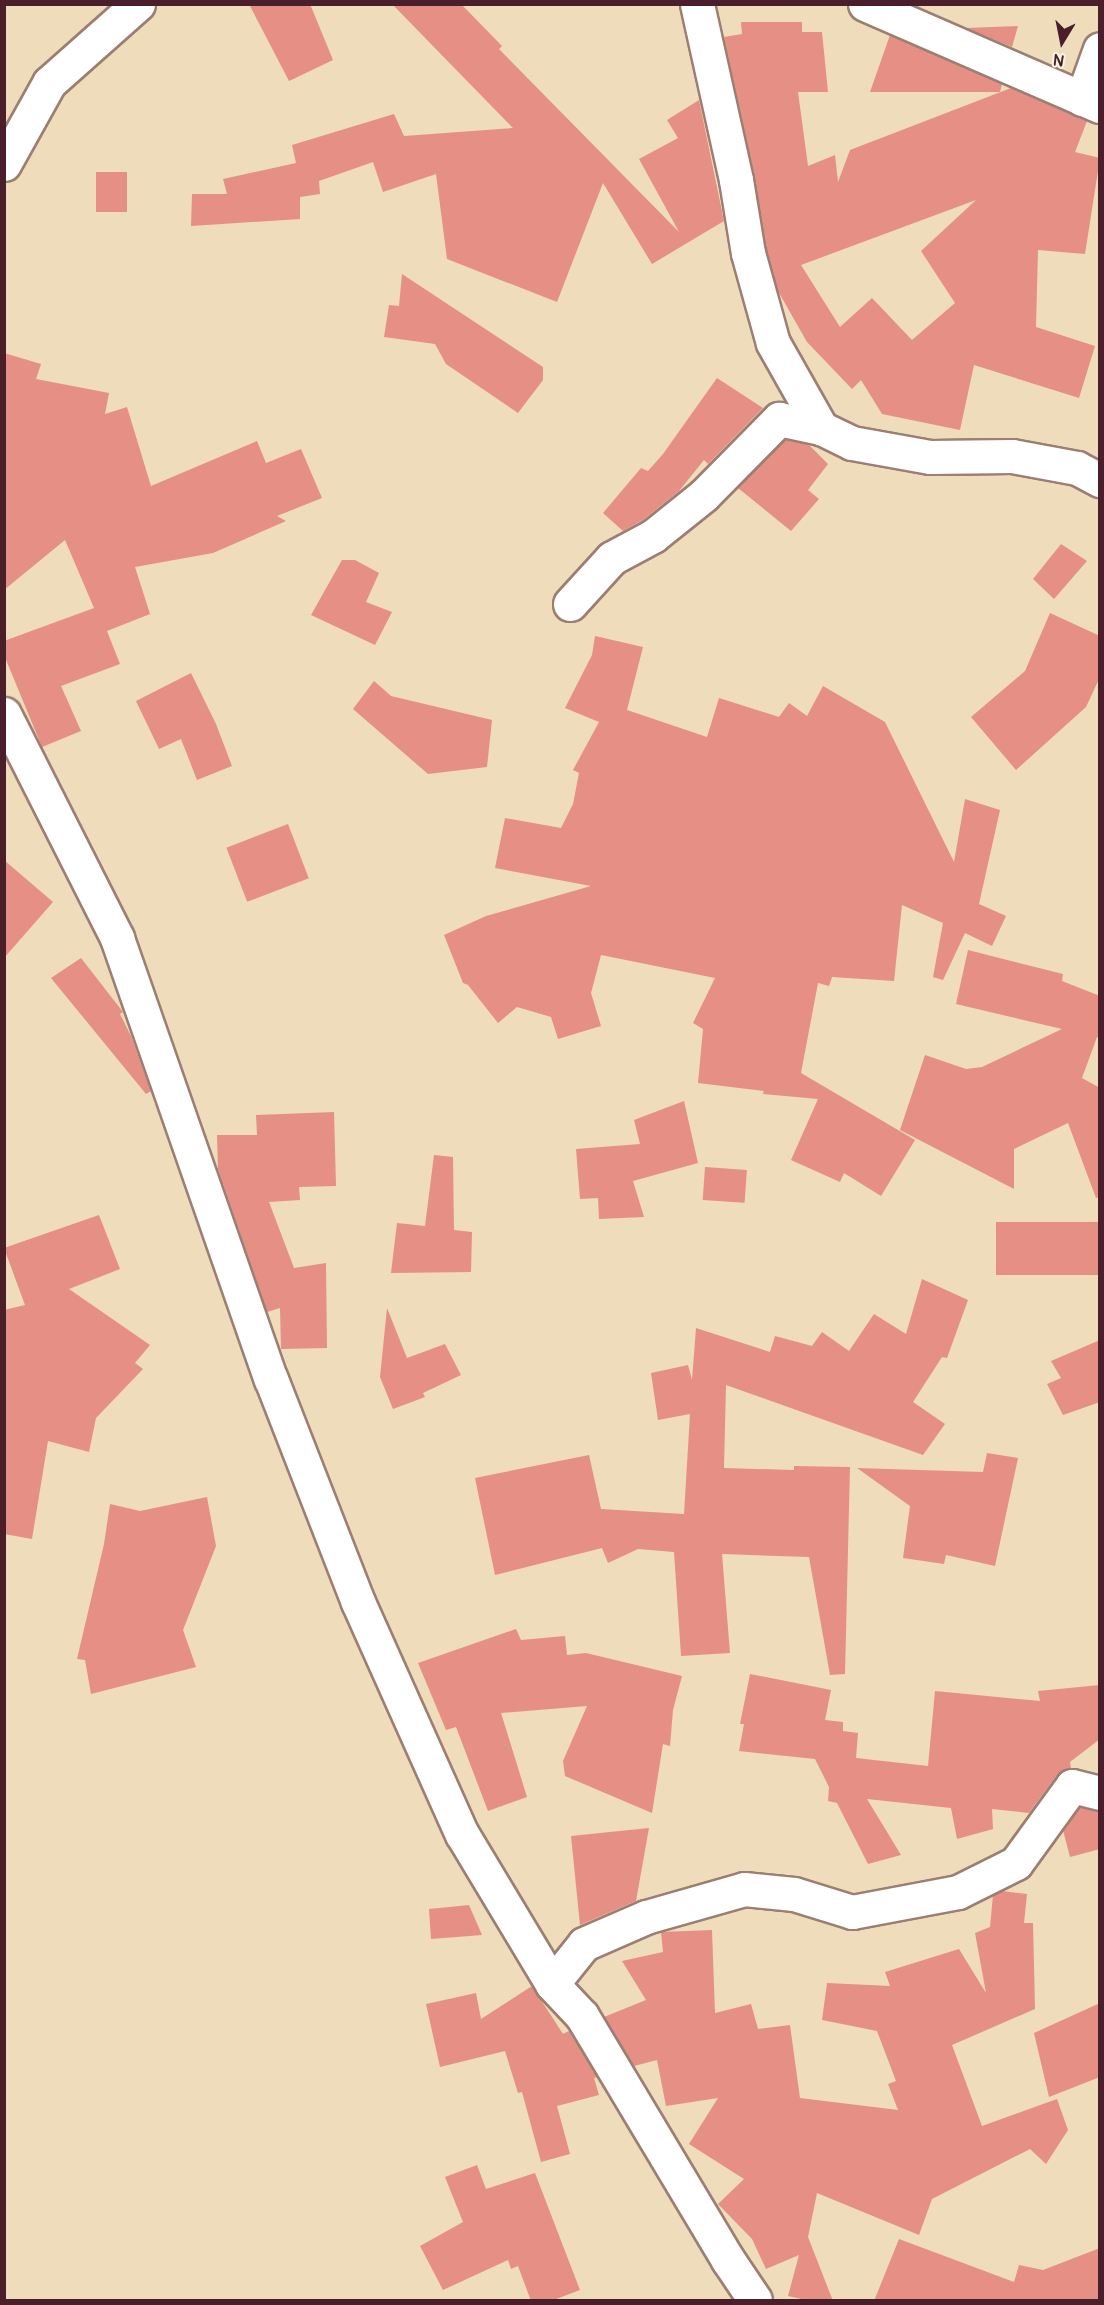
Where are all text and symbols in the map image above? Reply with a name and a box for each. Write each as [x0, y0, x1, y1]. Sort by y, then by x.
north arrow [1032, 12, 1092, 72]
text: N [1052, 49, 1066, 71]

